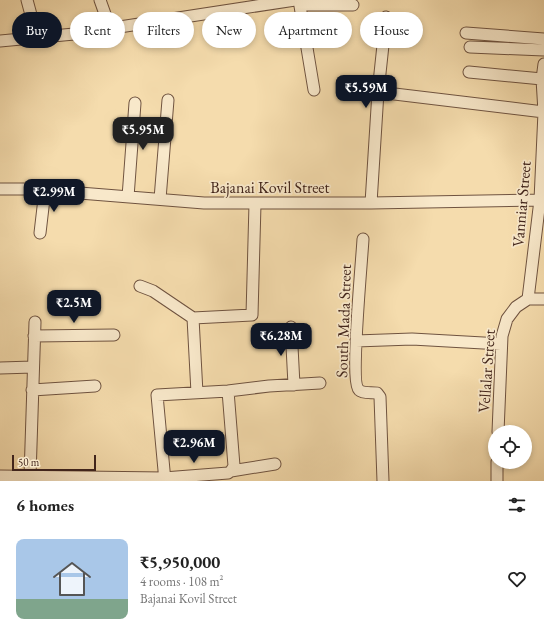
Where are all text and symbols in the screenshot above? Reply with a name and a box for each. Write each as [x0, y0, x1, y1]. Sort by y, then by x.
chip: Buy [12, 12, 62, 48]
chip: Rent [70, 12, 125, 48]
chip: Filters [133, 12, 194, 48]
chip: New [202, 12, 256, 48]
chip: Apartment [264, 12, 352, 48]
chip: House [360, 12, 423, 48]
pin: ₹5.59M [333, 75, 399, 109]
text: ₹5.59M [345, 79, 387, 96]
pin: ₹5.95M [110, 117, 176, 151]
text: ₹5.95M [122, 121, 164, 138]
street label: Vanniar Street [507, 160, 536, 248]
street label: Bajanai Kovil Street [210, 177, 330, 198]
pin: ₹2.99M [21, 179, 87, 213]
text: ₹2.99M [33, 183, 75, 200]
street label: South Mada Street [331, 264, 356, 378]
pin: ₹2.5M [46, 290, 102, 324]
text: ₹2.5M [56, 294, 92, 311]
pin: ₹6.28M [248, 323, 314, 357]
text: ₹6.28M [260, 327, 302, 344]
street label: Vellalar Street [473, 329, 500, 413]
map controls [488, 425, 532, 469]
button: locate [488, 425, 532, 469]
pin: ₹2.96M [161, 430, 227, 464]
text: ₹2.96M [173, 434, 215, 451]
scale bar [12, 453, 96, 472]
text: 50 m [18, 455, 39, 469]
text: 6 homes [16, 494, 74, 516]
icon: filters [506, 494, 528, 516]
text: ₹5,950,000 [140, 551, 220, 573]
icon: home [48, 555, 96, 603]
icon: heart [506, 568, 528, 590]
text: 4 rooms · 108 m² [140, 573, 224, 590]
text: Bajanai Kovil Street [140, 590, 237, 607]

